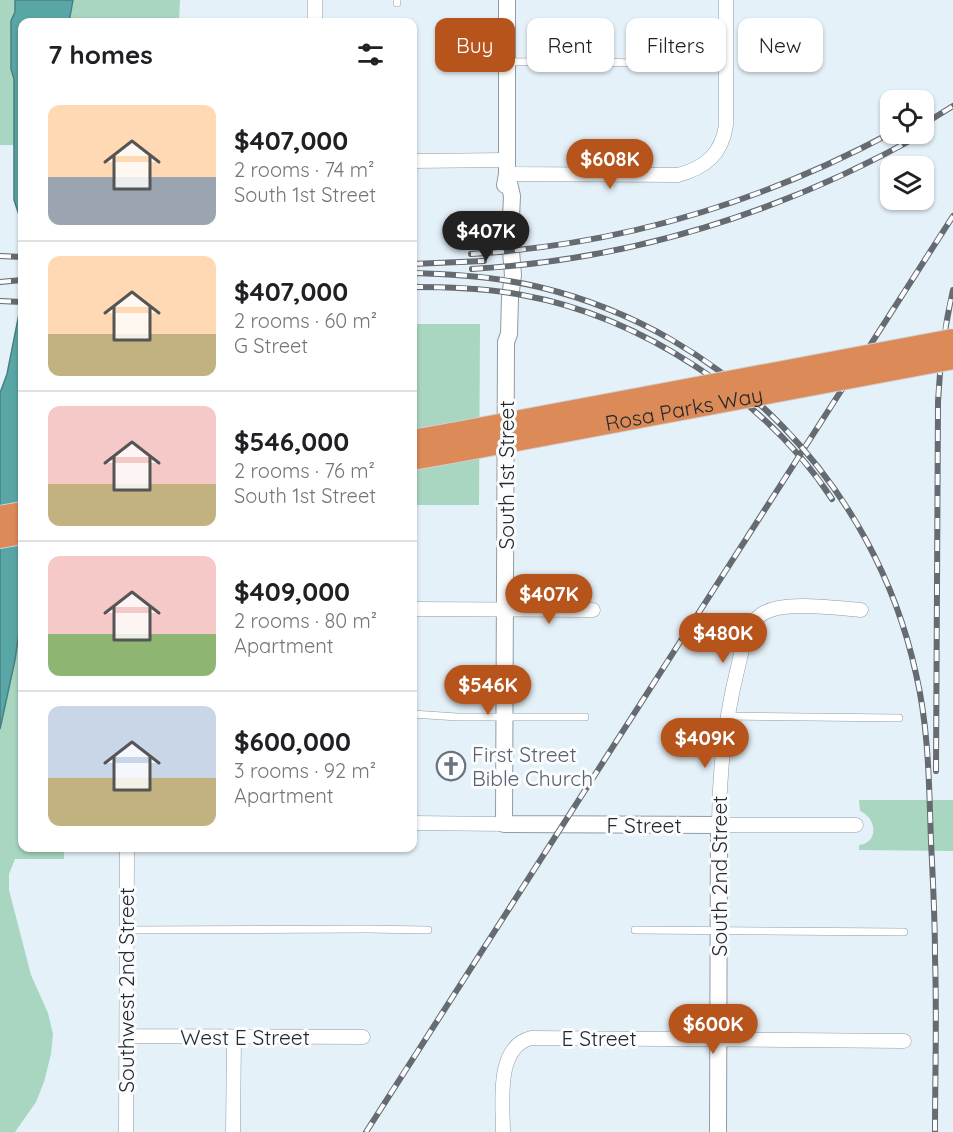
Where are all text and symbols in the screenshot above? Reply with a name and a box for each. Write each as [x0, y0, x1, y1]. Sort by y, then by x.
chip: Buy [435, 18, 515, 72]
chip: Rent [527, 18, 614, 72]
chip: Filters [626, 18, 726, 72]
chip: New [738, 18, 823, 72]
text: 7 homes [48, 38, 153, 71]
icon: filters [354, 38, 387, 71]
map controls [880, 90, 934, 210]
button: locate [880, 90, 934, 144]
text: $407,000 [234, 124, 348, 157]
icon: home [96, 129, 168, 201]
pin: $608K [568, 139, 652, 190]
text: $608K [580, 146, 640, 171]
button: layers [880, 156, 934, 210]
text: 2 rooms · 74 m² [234, 157, 374, 182]
text: South 1st Street [234, 182, 376, 207]
pin: $407K [444, 211, 528, 262]
text: $407K [456, 218, 516, 243]
text: $407,000 [234, 275, 348, 308]
icon: home [96, 280, 168, 352]
text: 2 rooms · 60 m² [234, 308, 377, 333]
text: G Street [234, 333, 308, 358]
street label: Rosa Parks Way [603, 381, 765, 436]
street label: South 1st Street [493, 400, 519, 550]
text: $546,000 [234, 425, 349, 458]
icon: home [96, 430, 168, 502]
text: 2 rooms · 76 m² [234, 458, 375, 483]
text: South 1st Street [234, 483, 376, 508]
pin: $407K [507, 574, 591, 625]
text: $409,000 [234, 575, 350, 608]
icon: home [96, 580, 168, 652]
text: $407K [519, 581, 579, 606]
text: 2 rooms · 80 m² [234, 608, 377, 633]
pin: $480K [681, 613, 765, 664]
text: $480K [693, 620, 753, 645]
text: Apartment [234, 633, 334, 658]
pin: $546K [446, 665, 530, 716]
text: $546K [458, 672, 518, 697]
pin: $409K [663, 718, 747, 769]
text: $600,000 [234, 725, 351, 758]
text: $409K [675, 725, 735, 750]
icon: home [96, 730, 168, 802]
place label: First Street Bible Church [472, 741, 593, 791]
church icon: First Street Bible Church [435, 750, 467, 782]
text: 3 rooms · 92 m² [234, 758, 376, 783]
text: Apartment [234, 783, 334, 808]
street label: South 2nd Street [706, 796, 732, 956]
street label: F Street [606, 812, 682, 838]
street label: Southwest 2nd Street [113, 887, 139, 1093]
pin: $600K [671, 1004, 755, 1055]
text: $600K [683, 1011, 743, 1036]
street label: West E Street [180, 1024, 310, 1050]
street label: E Street [561, 1025, 637, 1051]

